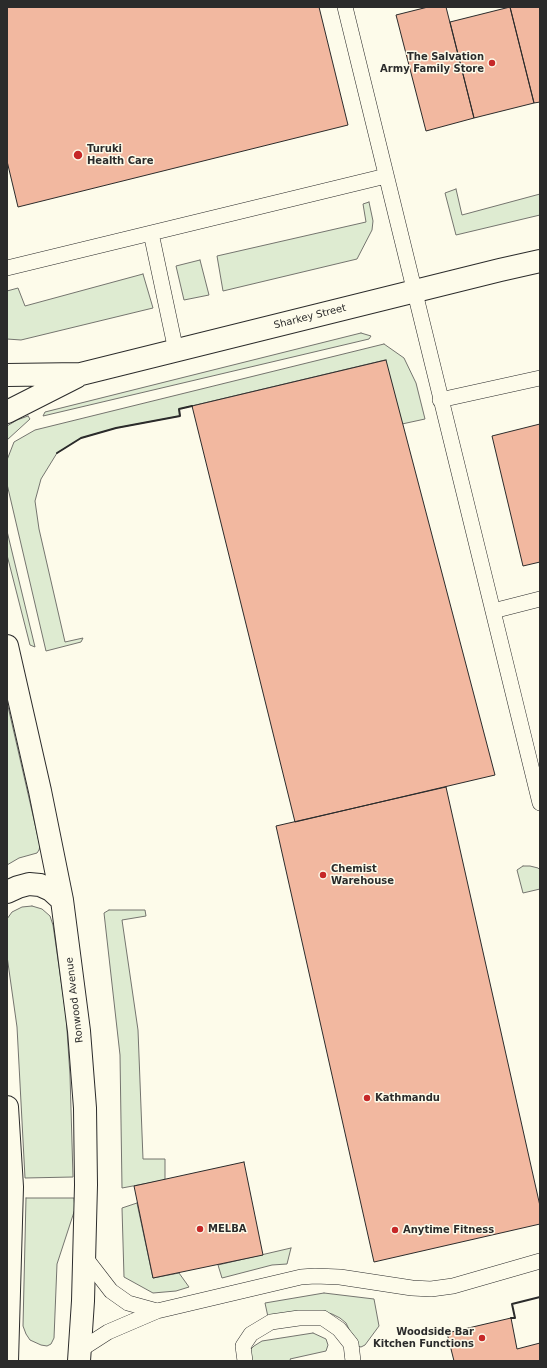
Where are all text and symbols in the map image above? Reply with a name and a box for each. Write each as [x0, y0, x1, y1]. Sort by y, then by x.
place label: The Salvation Army Family Store [380, 51, 484, 74]
marker: The Salvation Army Family Store [487, 58, 497, 68]
place label: Turuki Health Care [87, 143, 154, 166]
marker: Turuki Health Care [72, 149, 84, 161]
street label: Sharkey Street [273, 302, 347, 332]
place label: Chemist Warehouse [331, 863, 394, 886]
marker: Chemist Warehouse [318, 870, 328, 880]
street label: Ronwood Avenue [64, 957, 86, 1043]
place label: Kathmandu [375, 1092, 440, 1104]
marker: Kathmandu [362, 1093, 372, 1103]
place label: MELBA [208, 1223, 247, 1235]
marker: MELBA [195, 1224, 205, 1234]
place label: Anytime Fitness [403, 1224, 494, 1236]
marker: Anytime Fitness [390, 1225, 400, 1235]
place label: Woodside Bar Kitchen Functions [373, 1326, 474, 1350]
marker: Woodside Bar Kitchen Functions [477, 1333, 487, 1343]

